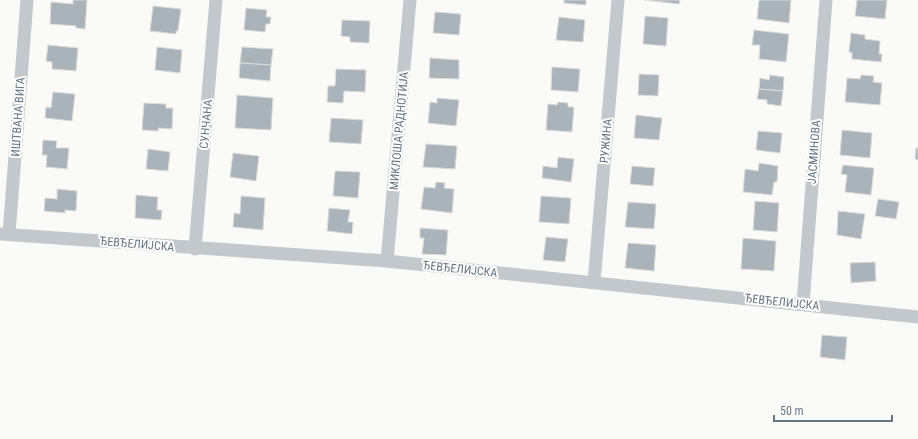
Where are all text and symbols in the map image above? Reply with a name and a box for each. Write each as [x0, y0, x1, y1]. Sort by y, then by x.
street label: МИКЛОША РАДНОТИЈА [387, 71, 411, 191]
street label: ИШТВАНА ВИГА [8, 77, 28, 157]
street label: СУНЧАНА [197, 99, 215, 149]
street label: РУЖИНА [597, 118, 615, 164]
street label: ЈАСМИНОВА [805, 120, 823, 184]
street label: ЂЕВЂЕЛИЈСКА [99, 234, 175, 254]
street label: ЂЕВЂЕЛИЈСКА [422, 258, 498, 280]
street label: ЂЕВЂЕЛИЈСКА [744, 291, 820, 313]
scale bar [774, 397, 892, 423]
text: 50 m [780, 404, 804, 418]

